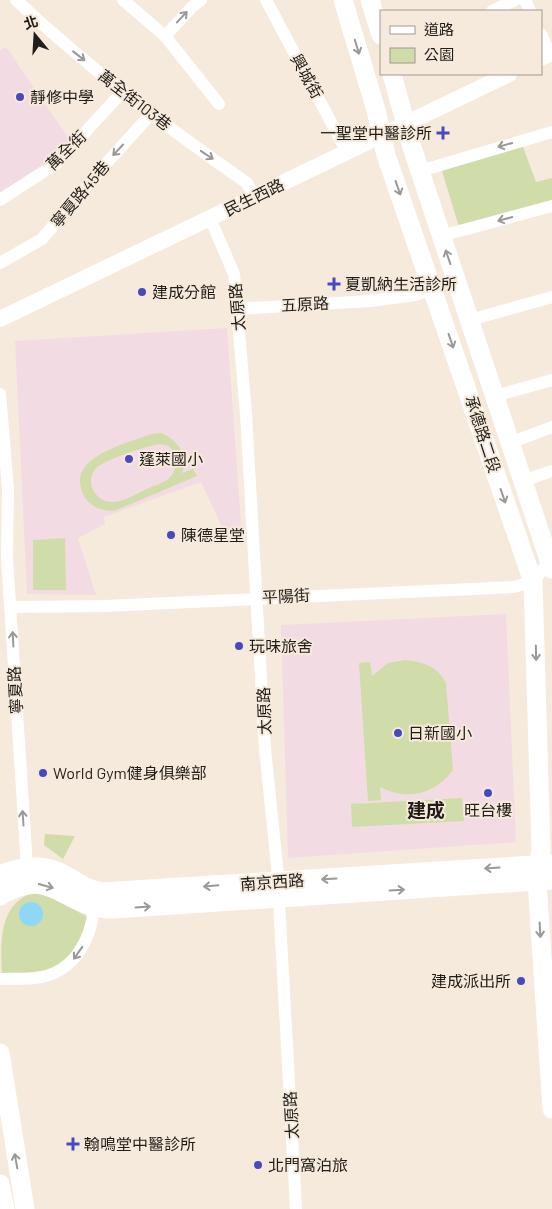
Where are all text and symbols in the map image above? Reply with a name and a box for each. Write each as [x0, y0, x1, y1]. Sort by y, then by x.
north arrow [10, 10, 60, 60]
legend [380, 10, 542, 75]
one-way arrow [176, 11, 188, 24]
text: 北 [22, 12, 40, 32]
text: 道路 [424, 20, 454, 38]
one-way arrow [353, 38, 363, 54]
text: 公園 [424, 45, 454, 63]
one-way arrow [72, 50, 85, 61]
street label: 興城街 [287, 50, 327, 101]
street label: 萬全街103巷 [95, 65, 175, 134]
place label: 靜修中學 [30, 87, 94, 106]
marker: 靜修中學 [14, 91, 26, 103]
place label: 一聖堂中醫診所 [320, 123, 432, 142]
street label: 萬全街 [42, 126, 90, 173]
marker: 一聖堂中醫診所 [436, 126, 450, 140]
one-way arrow [498, 141, 514, 151]
one-way arrow [112, 144, 124, 157]
one-way arrow [200, 150, 214, 160]
street label: 寧夏路45巷 [46, 157, 113, 231]
street label: 民生西路 [221, 174, 287, 219]
one-way arrow [393, 180, 403, 196]
one-way arrow [497, 214, 513, 224]
one-way arrow [443, 250, 452, 266]
place label: 夏凱納生活診所 [345, 274, 457, 293]
marker: 夏凱納生活診所 [327, 277, 341, 291]
place label: 建成分館 [152, 282, 216, 301]
street label: 太原路 [225, 282, 248, 332]
marker: 建成分館 [136, 286, 148, 298]
street label: 五原路 [281, 293, 329, 314]
one-way arrow [447, 333, 457, 349]
street label: 承德路二段 [462, 393, 505, 475]
place label: 蓬萊國小 [139, 449, 203, 468]
marker: 蓬萊國小 [123, 453, 135, 465]
one-way arrow [499, 487, 508, 503]
place label: 陳德星堂 [181, 525, 245, 544]
marker: 陳德星堂 [165, 529, 177, 541]
street label: 平陽街 [262, 585, 310, 606]
one-way arrow [8, 631, 17, 647]
place label: 玩味旅舍 [249, 636, 313, 655]
marker: 玩味旅舍 [233, 640, 245, 652]
one-way arrow [532, 645, 541, 661]
street label: 寧夏路 [4, 666, 25, 714]
street label: 太原路 [253, 687, 274, 735]
place label: 日新國小 [408, 723, 472, 742]
marker: 日新國小 [392, 727, 404, 739]
place label: World Gym健身俱樂部 [53, 763, 207, 782]
marker: World Gym健身俱樂部 [37, 767, 49, 779]
marker: 旺台樓 [482, 787, 494, 799]
district label: 建成 [407, 798, 445, 821]
place label: 旺台樓 [464, 800, 512, 819]
one-way arrow [18, 811, 28, 827]
one-way arrow [484, 864, 500, 873]
street label: 南京西路 [239, 870, 305, 893]
one-way arrow [322, 874, 338, 883]
one-way arrow [37, 882, 53, 891]
one-way arrow [204, 882, 220, 891]
one-way arrow [388, 886, 404, 895]
one-way arrow [134, 902, 150, 911]
one-way arrow [535, 922, 545, 938]
one-way arrow [73, 946, 83, 960]
place label: 建成派出所 [431, 971, 511, 990]
marker: 建成派出所 [515, 975, 527, 987]
street label: 太原路 [280, 1091, 301, 1139]
place label: 翰鳴堂中醫診所 [84, 1134, 196, 1153]
marker: 翰鳴堂中醫診所 [66, 1137, 80, 1151]
one-way arrow [11, 1153, 21, 1169]
place label: 北門窩泊旅 [268, 1155, 348, 1174]
marker: 北門窩泊旅 [252, 1159, 264, 1171]

